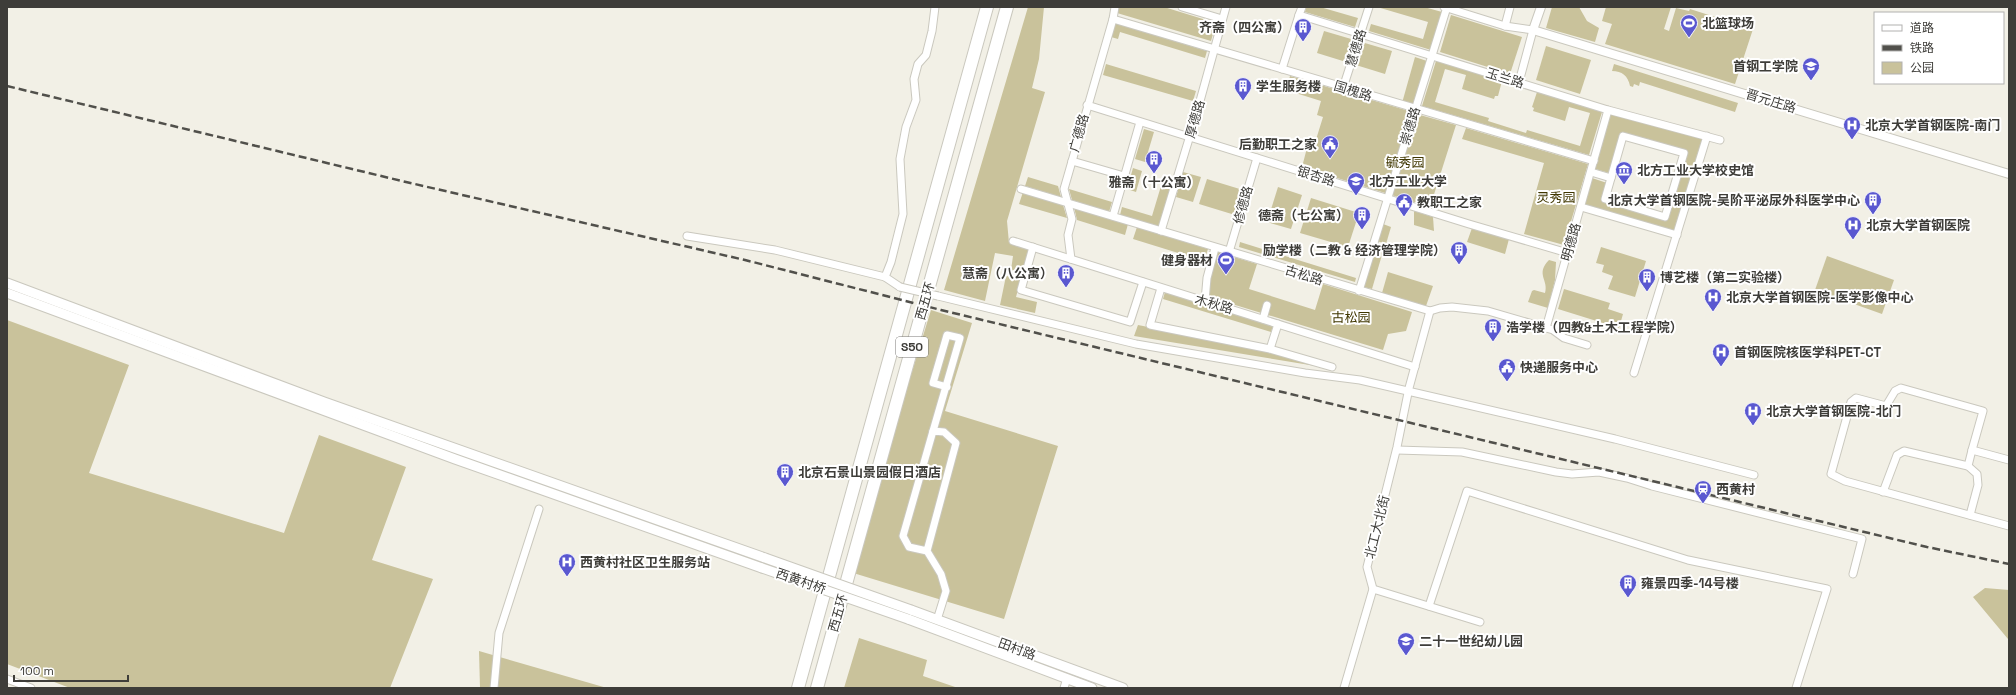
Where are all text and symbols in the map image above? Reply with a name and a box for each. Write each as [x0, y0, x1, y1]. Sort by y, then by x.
legend [1874, 12, 2004, 84]
sports icon: 北篮球场 [1679, 13, 1699, 38]
place label: 北篮球场 [1702, 15, 1754, 32]
building icon: 齐斋（四公寓） [1293, 17, 1313, 42]
place label: 齐斋（四公寓） [1199, 19, 1290, 36]
text: 道路 [1910, 20, 1934, 36]
street label: 慧德路 [1342, 27, 1370, 69]
text: 铁路 [1910, 40, 1934, 56]
school or university icon: 首钢工学院 [1801, 56, 1821, 81]
place label: 首钢工学院 [1733, 58, 1798, 75]
text: 公园 [1910, 60, 1934, 76]
street label: 玉兰路 [1484, 64, 1526, 92]
building icon: 学生服务楼 [1233, 76, 1253, 101]
street label: 国槐路 [1332, 77, 1374, 105]
place label: 学生服务楼 [1256, 78, 1321, 95]
street label: 晋元庄路 [1744, 85, 1798, 117]
street label: 厚德路 [1181, 98, 1209, 140]
street label: 崇德路 [1396, 105, 1424, 147]
street label: 广德路 [1065, 112, 1093, 154]
hospital icon: 北京大学首钢医院-南门 [1842, 115, 1862, 140]
place label: 北京大学首钢医院-南门 [1865, 117, 2001, 134]
public building icon: 后勤职工之家 [1320, 134, 1340, 159]
place label: 后勤职工之家 [1239, 136, 1317, 153]
building icon: 雅斋（十公寓） [1144, 149, 1164, 174]
park label: 毓秀园 [1385, 154, 1425, 171]
museum icon: 北方工业大学校史馆 [1614, 160, 1634, 185]
street label: 银杏路 [1295, 162, 1337, 190]
place label: 北方工业大学校史馆 [1637, 162, 1754, 179]
school or university icon: 北方工业大学 [1346, 171, 1366, 196]
place label: 北方工业大学 [1369, 173, 1447, 190]
place label: 雅斋（十公寓） [1108, 174, 1200, 191]
street label: 修德路 [1229, 184, 1257, 226]
park label: 灵秀园 [1536, 189, 1576, 206]
building icon: 北京大学首钢医院-吴阶平泌尿外科医学中心 [1863, 190, 1883, 215]
public building icon: 教职工之家 [1394, 192, 1414, 217]
place label: 北京大学首钢医院-吴阶平泌尿外科医学中心 [1607, 192, 1860, 209]
place label: 教职工之家 [1417, 194, 1482, 211]
building icon: 德斋（七公寓） [1352, 205, 1372, 230]
place label: 德斋（七公寓） [1258, 207, 1349, 224]
hospital icon: 北京大学首钢医院 [1843, 215, 1863, 240]
place label: 北京大学首钢医院 [1866, 217, 1970, 234]
street label: 明德路 [1557, 221, 1585, 263]
building icon: 励学楼（二教 & 经济管理学院） [1449, 240, 1469, 265]
place label: 励学楼（二教 & 经济管理学院） [1263, 242, 1446, 259]
sports icon: 健身器材 [1216, 250, 1236, 275]
place label: 健身器材 [1161, 252, 1213, 269]
street label: 古松路 [1283, 261, 1325, 289]
building icon: 慧斋（八公寓） [1056, 263, 1076, 288]
place label: 慧斋（八公寓） [962, 265, 1053, 282]
building icon: 博艺楼（第二实验楼） [1637, 267, 1657, 292]
place label: 博艺楼（第二实验楼） [1660, 269, 1790, 286]
street label: 西五环 [911, 280, 939, 322]
hospital icon: 北京大学首钢医院-医学影像中心 [1703, 287, 1723, 312]
place label: 北京大学首钢医院-医学影像中心 [1726, 289, 1914, 306]
street label: 木秋路 [1193, 290, 1235, 318]
park label: 古松园 [1331, 309, 1371, 326]
building icon: 浩学楼（四教&土木工程学院） [1483, 317, 1503, 342]
place label: 浩学楼（四教&土木工程学院） [1506, 319, 1683, 336]
road number: S50 [896, 337, 928, 357]
hospital icon: 首钢医院核医学科PET-CT [1711, 342, 1731, 367]
place label: 首钢医院核医学科PET-CT [1734, 344, 1882, 361]
public building icon: 快递服务中心 [1497, 357, 1517, 382]
place label: 快递服务中心 [1520, 359, 1598, 376]
hospital icon: 北京大学首钢医院-北门 [1743, 401, 1763, 426]
place label: 北京大学首钢医院-北门 [1766, 403, 1902, 420]
building icon: 北京石景山景园假日酒店 [775, 462, 795, 487]
place label: 北京石景山景园假日酒店 [798, 464, 941, 481]
station icon: 西黄村 [1693, 479, 1713, 504]
place label: 西黄村 [1716, 481, 1755, 498]
street label: 北工大北街 [1361, 493, 1393, 561]
hospital icon: 西黄村社区卫生服务站 [557, 552, 577, 577]
place label: 西黄村社区卫生服务站 [580, 554, 710, 571]
street label: 西黄村桥 [774, 564, 828, 598]
building icon: 雍景四季-14号楼 [1618, 573, 1638, 598]
place label: 雍景四季-14号楼 [1641, 575, 1739, 592]
street label: 西五环 [824, 592, 852, 634]
school or university icon: 二十一世纪幼儿园 [1396, 631, 1416, 656]
place label: 二十一世纪幼儿园 [1419, 633, 1523, 650]
street label: 田村路 [996, 634, 1038, 664]
scale bar [14, 657, 128, 683]
text: 100 m [20, 663, 54, 679]

